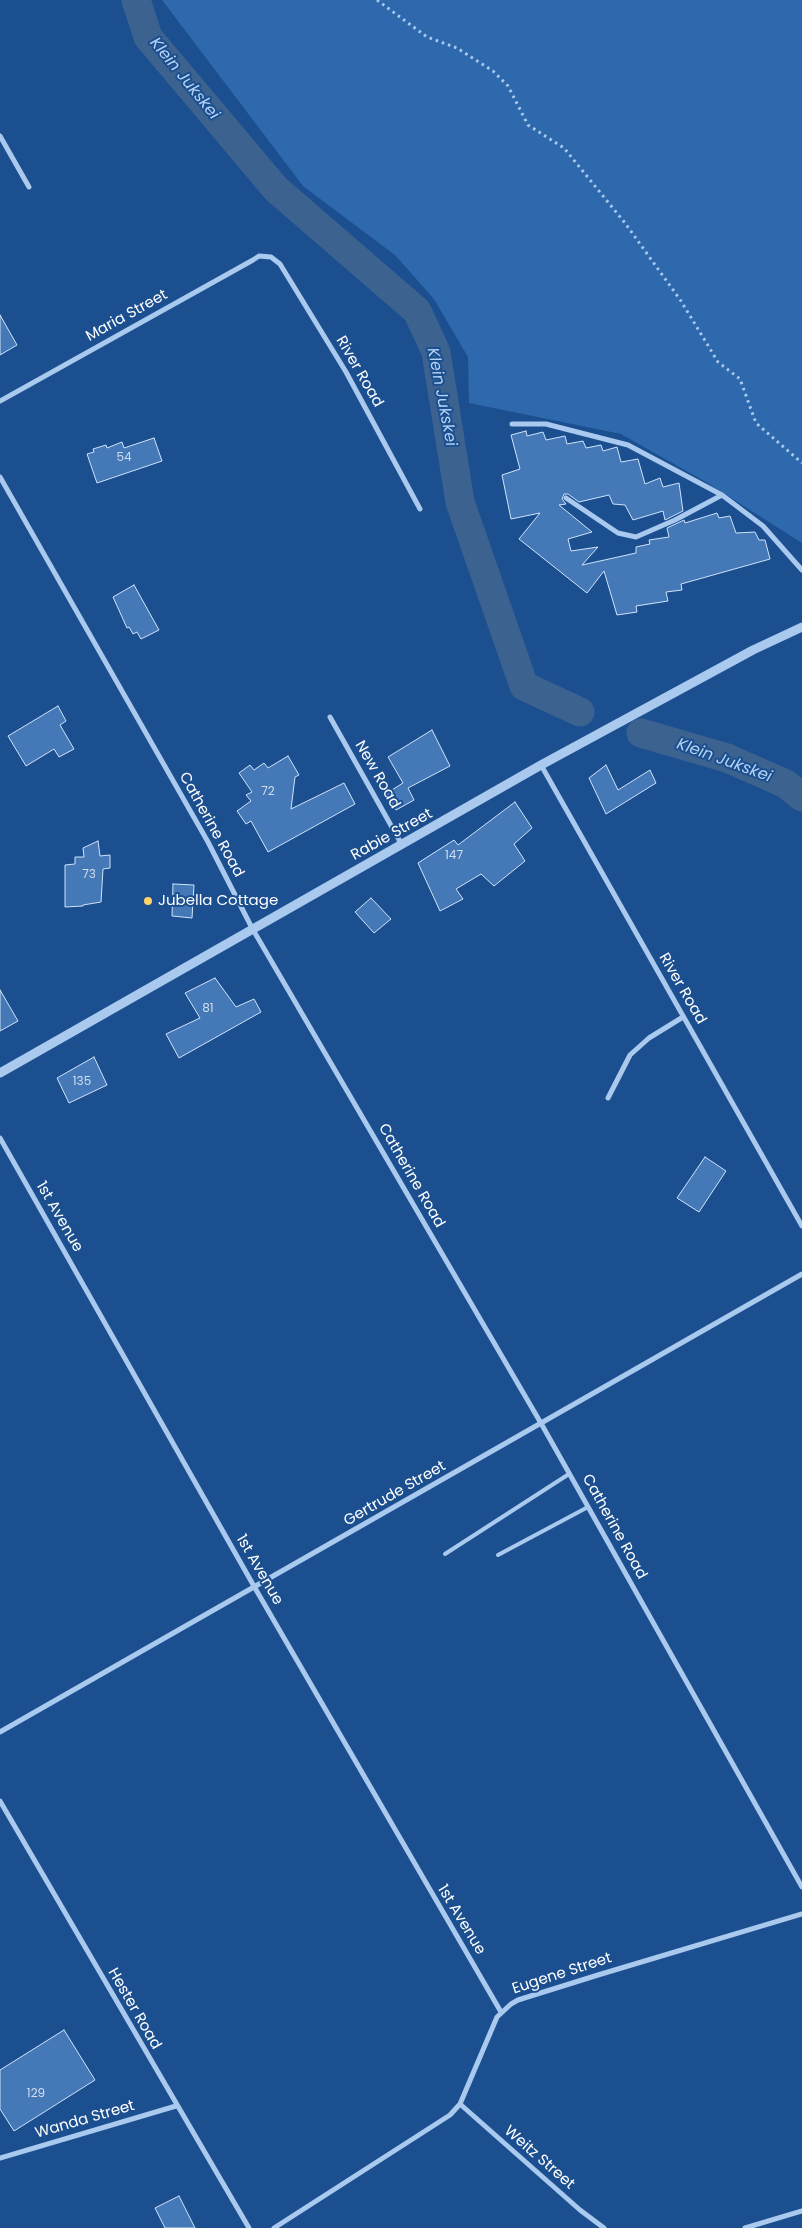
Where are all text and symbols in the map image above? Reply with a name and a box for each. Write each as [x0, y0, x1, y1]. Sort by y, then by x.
water label: Klein Jukskei [145, 34, 223, 124]
street label: Maria Street [83, 286, 171, 346]
street label: River Road [331, 333, 387, 411]
water label: Klein Jukskei [422, 346, 460, 448]
house number: 54 [116, 451, 132, 465]
water label: Klein Jukskei [674, 735, 774, 787]
street label: New Road [350, 738, 404, 812]
street label: Catherine Road [175, 769, 247, 881]
house number: 72 [261, 785, 275, 799]
street label: Rabie Street [348, 805, 436, 865]
house number: 147 [445, 849, 463, 863]
house number: 73 [82, 868, 96, 882]
place label: Jubella Cottage [158, 892, 278, 910]
marker: Jubella Cottage [142, 895, 154, 907]
street label: River Road [654, 950, 710, 1028]
house number: 81 [202, 1002, 214, 1016]
house number: 135 [73, 1075, 91, 1089]
street label: Catherine Road [374, 1121, 448, 1231]
street label: 1st Avenue [32, 1179, 86, 1255]
street label: Gertrude Street [341, 1458, 449, 1530]
street label: Catherine Road [578, 1471, 650, 1583]
street label: 1st Avenue [232, 1532, 286, 1608]
street label: 1st Avenue [433, 1882, 489, 1958]
street label: Eugene Street [510, 1949, 614, 1999]
street label: Hester Road [103, 1965, 165, 2053]
house number: 129 [27, 2087, 45, 2101]
street label: Wanda Street [33, 2097, 137, 2143]
street label: Weitz Street [500, 2122, 578, 2194]

